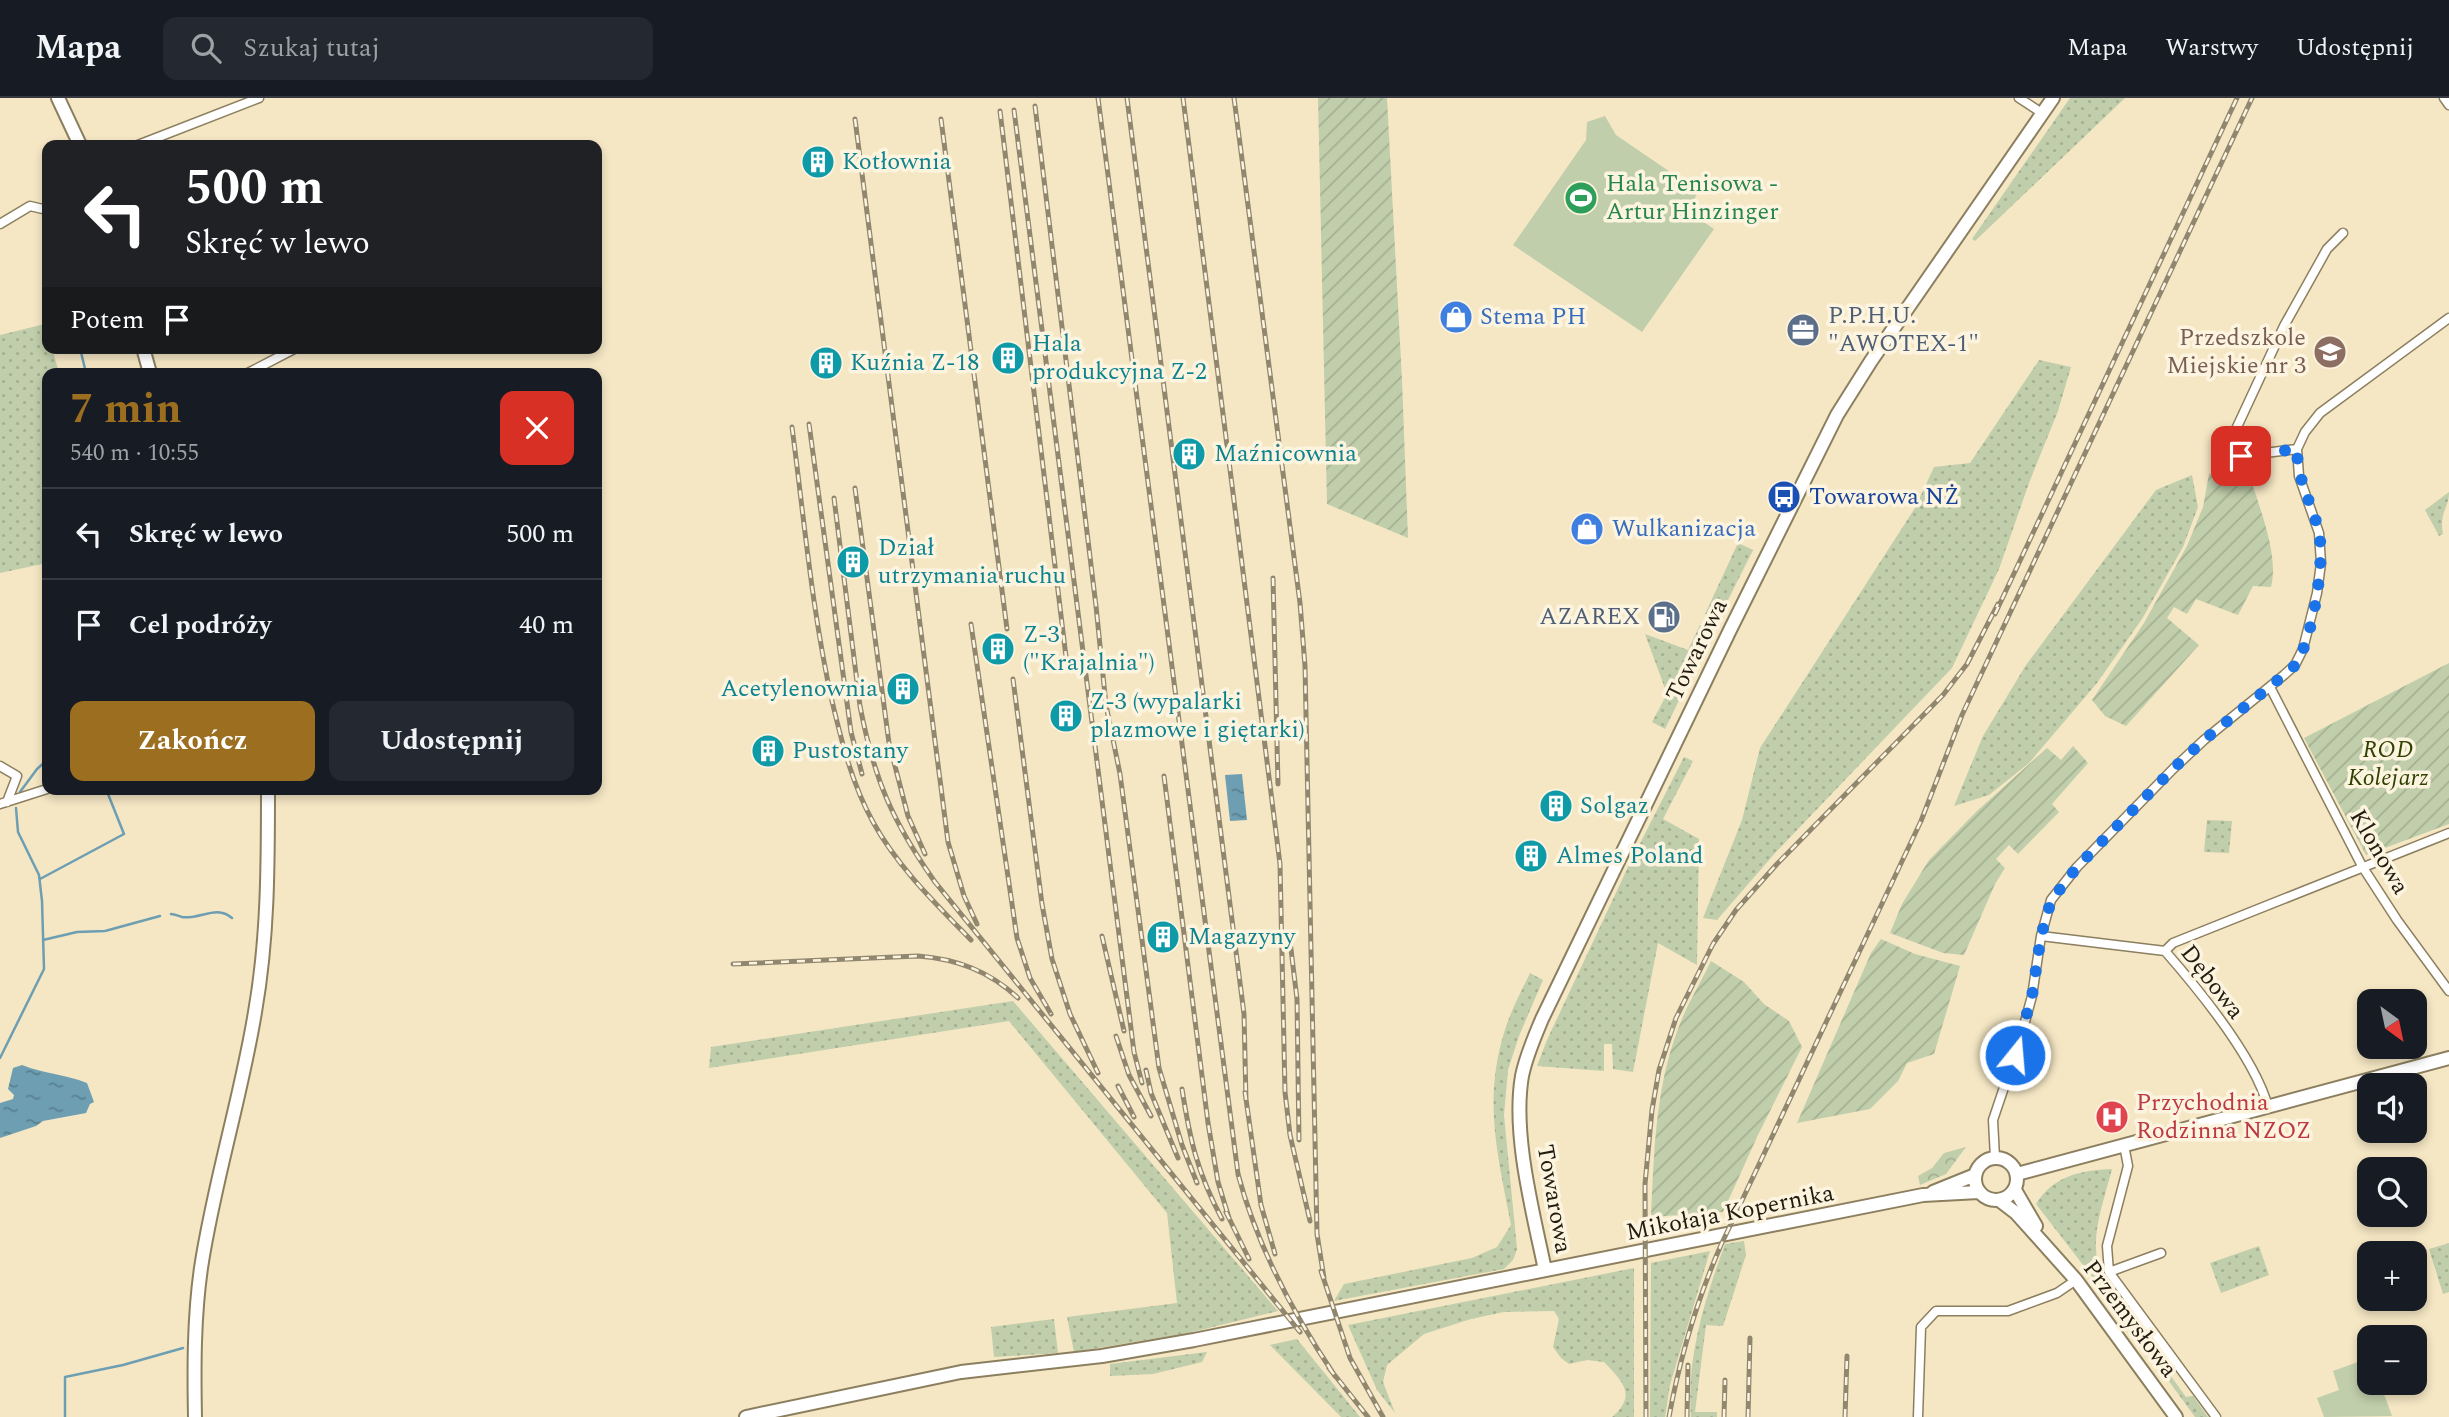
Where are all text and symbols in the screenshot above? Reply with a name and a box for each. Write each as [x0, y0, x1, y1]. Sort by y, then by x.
search box [163, 17, 653, 80]
text: Mapa [35, 23, 121, 73]
text: Szukaj tutaj [243, 28, 380, 68]
icon: search [187, 29, 225, 67]
text: Mapa [2067, 30, 2127, 66]
text: Warstwy [2165, 30, 2258, 66]
text: Udostępnij [2296, 30, 2414, 66]
building icon: Kotłownia [799, 143, 837, 181]
place label: Kotłownia [842, 144, 952, 180]
text: 500 m [185, 151, 324, 226]
place label: Hala Tenisowa - Artur Hinzinger [1606, 166, 1779, 230]
icon: left [70, 168, 161, 259]
sports icon: Hala Tenisowa - Artur Hinzinger [1562, 179, 1600, 217]
text: Skręć w lewo [185, 219, 370, 268]
shop icon: Stema PH [1437, 298, 1475, 336]
place label: P.P.H.U. "AWOTEX-1" [1828, 298, 1979, 362]
place label: Stema PH [1480, 299, 1586, 335]
text: Potem [70, 300, 144, 340]
icon: arrive [158, 301, 196, 339]
office icon: P.P.H.U. "AWOTEX-1" [1784, 311, 1822, 349]
place label: Przedszkole Miejskie nr 3 [2166, 320, 2306, 384]
place label: Hala produkcyjna Z-2 [1032, 326, 1207, 390]
school or university icon: Przedszkole Miejskie nr 3 [2311, 333, 2349, 371]
building icon: Hala produkcyjna Z-2 [989, 339, 1027, 377]
building icon: Kuźnia Z-18 [807, 344, 845, 382]
place label: Kuźnia Z-18 [850, 345, 979, 381]
text: 7 min [70, 378, 182, 441]
button: close [500, 391, 574, 465]
pin [2211, 426, 2271, 486]
building icon: Maźnicownia [1170, 435, 1208, 473]
text: 540 m · 10:55 [70, 436, 199, 471]
place label: Maźnicownia [1214, 436, 1357, 472]
icon: arrive [2222, 437, 2260, 475]
bus stop icon: Towarowa NŻ [1765, 478, 1803, 516]
place label: Towarowa NŻ [1809, 479, 1959, 515]
shop icon: Wulkanizacja [1568, 510, 1606, 548]
place label: Wulkanizacja [1612, 511, 1756, 547]
text: Skręć w lewo [129, 514, 283, 554]
text: 500 m [506, 514, 574, 554]
icon: left [70, 515, 108, 553]
place label: Dział utrzymania ruchu [878, 530, 1066, 594]
building icon: Dział utrzymania ruchu [834, 543, 872, 581]
street label: Towarowa [1657, 592, 1737, 707]
fuel station icon: AZAREX [1645, 598, 1683, 636]
place label: AZAREX [1539, 599, 1640, 635]
text: Cel podróży [129, 605, 271, 645]
text: 40 m [519, 605, 574, 645]
icon: arrive [70, 606, 108, 644]
place label: Z-3 ("Krajalnia") [1023, 617, 1155, 681]
building icon: Z-3 ("Krajalnia") [979, 630, 1017, 668]
building icon: Acetylenownia [884, 670, 922, 708]
place label: Acetylenownia [721, 671, 878, 707]
place label: Z-3 (wypalarki plazmowe i giętarki) [1090, 684, 1305, 748]
building icon: Z-3 (wypalarki plazmowe i giętarki) [1047, 697, 1085, 735]
button: Zakończ [70, 701, 315, 781]
button: Udostępnij [329, 701, 574, 781]
building icon: Pustostany [749, 732, 787, 770]
park label: ROD Kolejarz [2347, 732, 2429, 796]
place label: Pustostany [792, 733, 909, 769]
building icon: Solgaz [1537, 787, 1575, 825]
place label: Solgaz [1580, 788, 1649, 824]
street label: Klonowa [2340, 802, 2418, 902]
building icon: Almes Poland [1512, 837, 1550, 875]
place label: Almes Poland [1556, 838, 1703, 874]
building icon: Magazyny [1144, 918, 1182, 956]
place label: Magazyny [1188, 919, 1297, 955]
street label: Dębowa [2171, 937, 2253, 1027]
north arrow [2357, 989, 2427, 1059]
map controls [2357, 989, 2427, 1395]
position arrow [1978, 1018, 2052, 1092]
button: sound [2357, 1073, 2427, 1143]
place label: Przychodnia Rodzinna NZOZ [2136, 1085, 2311, 1149]
hospital icon: Przychodnia Rodzinna NZOZ [2093, 1098, 2131, 1136]
street label: Towarowa [1527, 1142, 1581, 1257]
button: search [2357, 1157, 2427, 1227]
street label: Mikołaja Kopernika [1623, 1175, 1837, 1251]
button: + [2357, 1241, 2427, 1311]
street label: Przemysłowa [2074, 1252, 2187, 1386]
button: − [2357, 1325, 2427, 1395]

